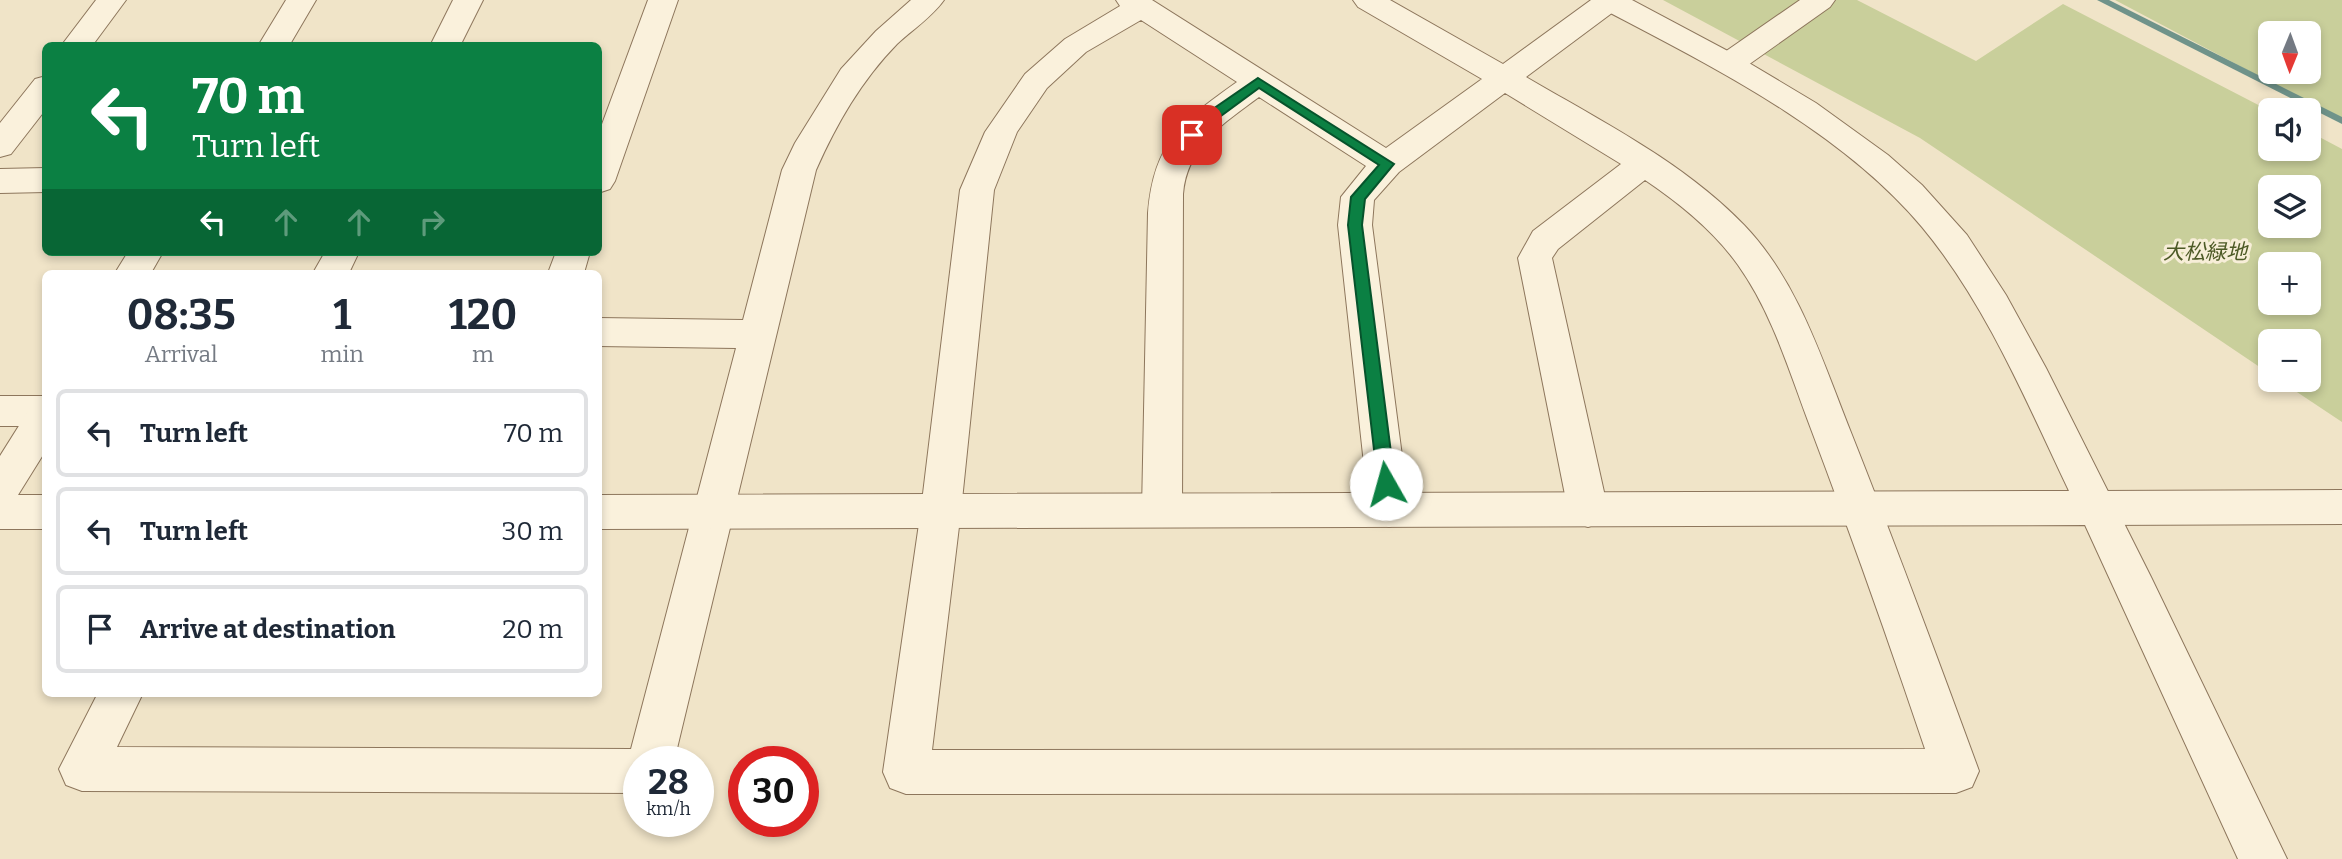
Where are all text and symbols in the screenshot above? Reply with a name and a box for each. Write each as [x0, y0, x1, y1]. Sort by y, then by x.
north arrow [2258, 21, 2320, 84]
map controls [2258, 21, 2321, 392]
text: 70 m [192, 67, 304, 126]
icon: left [77, 70, 168, 161]
button: sound [2258, 98, 2321, 161]
pin [1162, 105, 1222, 165]
icon: arrive [1173, 116, 1211, 154]
text: Turn left [192, 127, 320, 165]
button: layers [2258, 175, 2321, 238]
icon: left [194, 203, 232, 241]
icon: ahead [267, 203, 305, 241]
icon: ahead [340, 203, 378, 241]
icon: right [413, 203, 451, 241]
park label: 大松緑地 [2163, 239, 2249, 265]
button: + [2258, 252, 2321, 315]
text: 08:35 [127, 290, 236, 340]
text: 1 [333, 290, 351, 340]
text: 120 [449, 290, 517, 340]
button: − [2258, 329, 2321, 392]
text: Arrival [145, 340, 218, 368]
text: min [321, 340, 364, 368]
text: m [472, 340, 494, 368]
icon: left [81, 414, 119, 452]
text: Turn left [140, 418, 248, 449]
text: 70 m [504, 418, 563, 449]
position arrow [1349, 447, 1423, 521]
icon: left [81, 512, 119, 550]
text: Turn left [140, 516, 248, 547]
text: 30 m [502, 516, 563, 547]
icon: arrive [81, 610, 119, 648]
text: Arrive at destination [140, 614, 395, 645]
text: 20 m [502, 614, 563, 645]
speed limit sign: 30 [728, 746, 819, 837]
text: 28 [648, 761, 689, 803]
text: km/h [646, 798, 691, 820]

